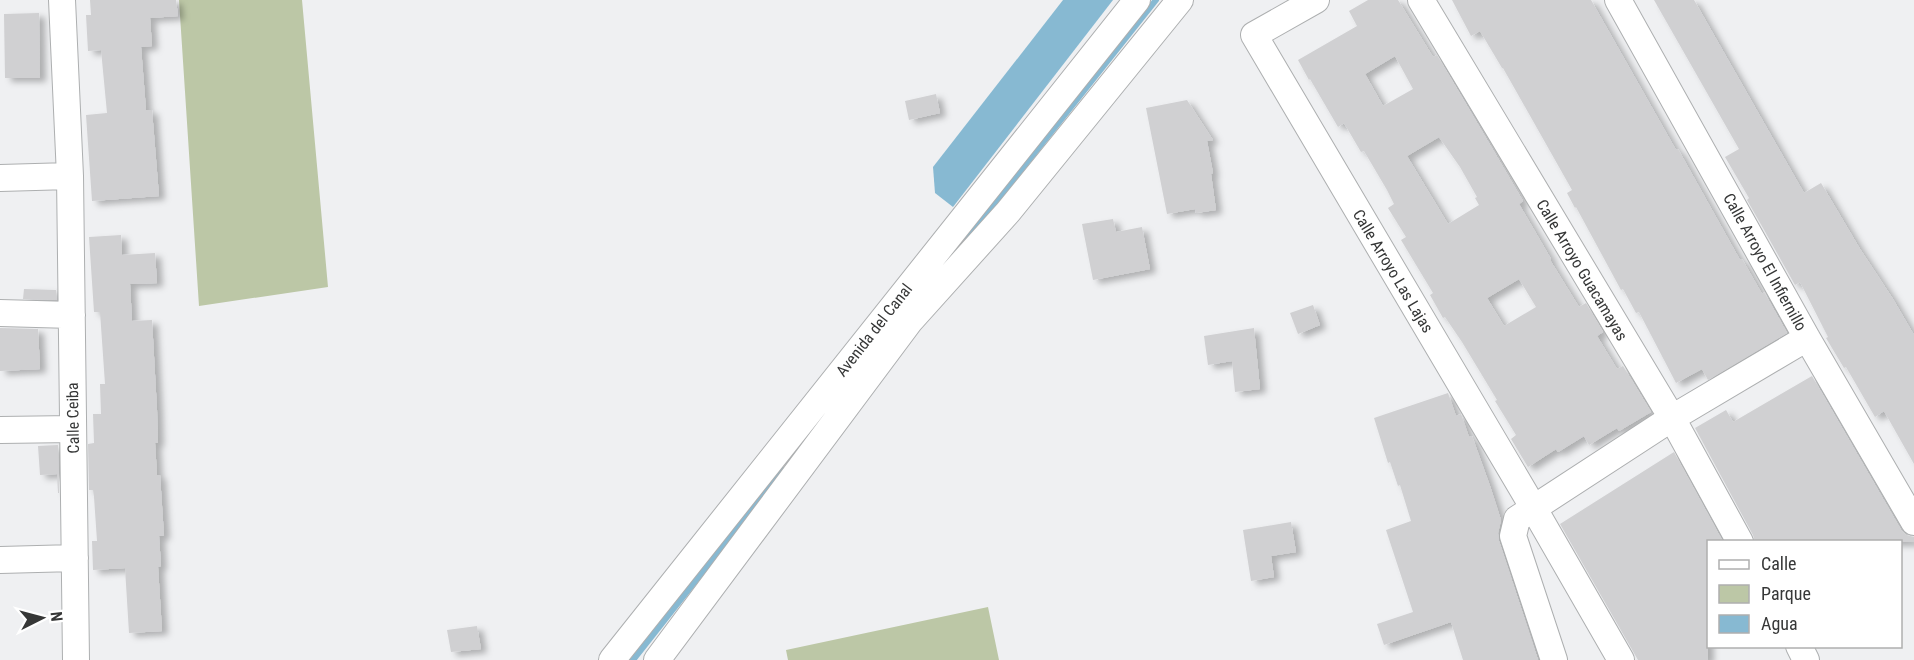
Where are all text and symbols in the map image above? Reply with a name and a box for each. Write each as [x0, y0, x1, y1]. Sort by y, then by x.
street label: Calle Arroyo El Infiernillo [1719, 190, 1811, 334]
street label: Calle Arroyo Guacamayas [1532, 196, 1632, 344]
street label: Calle Arroyo Las Lajas [1349, 206, 1437, 336]
street label: Avenida del Canal [832, 280, 916, 380]
street label: Calle Ceiba [63, 382, 83, 454]
legend [1707, 540, 1902, 648]
text: Calle [1761, 553, 1797, 574]
text: Parque [1761, 583, 1811, 604]
north arrow [12, 588, 72, 648]
text: N [46, 611, 66, 622]
text: Agua [1761, 613, 1798, 634]

